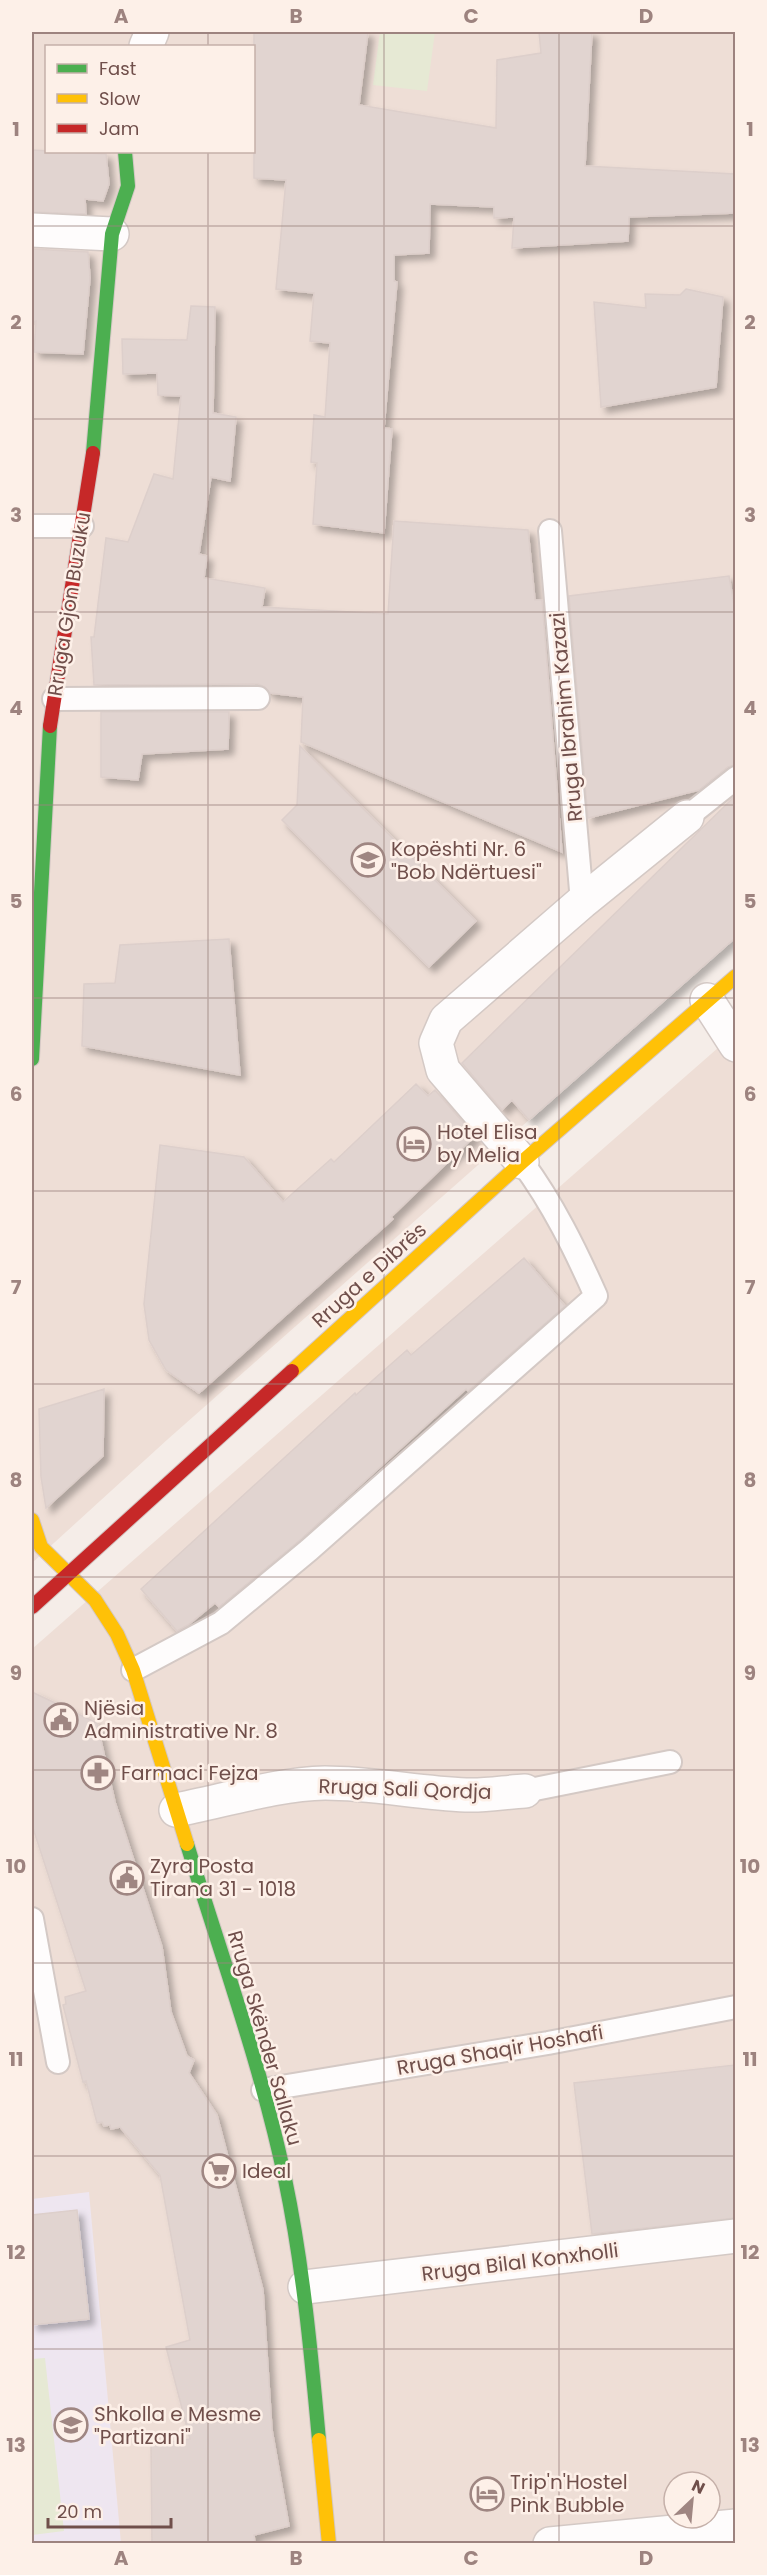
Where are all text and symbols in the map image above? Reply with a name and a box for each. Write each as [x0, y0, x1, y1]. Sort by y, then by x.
text: A [114, 2, 129, 30]
text: B [289, 2, 303, 30]
text: C [463, 2, 479, 30]
text: D [639, 2, 653, 30]
legend [45, 45, 255, 153]
text: Fast [99, 56, 136, 81]
text: Slow [99, 86, 141, 111]
text: 1 [12, 115, 20, 143]
text: 1 [746, 115, 754, 143]
text: Jam [99, 116, 139, 141]
text: 2 [10, 308, 22, 336]
text: 2 [744, 308, 756, 336]
text: 3 [10, 501, 22, 529]
text: 3 [744, 501, 756, 529]
street label: Rruga Gjon Buzuku [41, 510, 97, 698]
street label: Rruga Ibrahim Kazazi [543, 611, 589, 823]
text: 4 [9, 694, 23, 722]
text: 4 [743, 694, 757, 722]
place label: Kopështi Nr. 6 "Bob Ndërtuesi" [391, 835, 542, 886]
school or university icon: Kopështi Nr. 6 "Bob Ndërtuesi" [350, 842, 386, 878]
text: 5 [10, 887, 23, 915]
text: 5 [744, 887, 757, 915]
text: 6 [10, 1080, 22, 1108]
text: 6 [744, 1080, 756, 1108]
place label: Hotel Elisa by Melia [437, 1118, 538, 1169]
hotel icon: Hotel Elisa by Melia [396, 1126, 432, 1162]
street label: Rruga e Dibrës [306, 1216, 432, 1334]
text: 7 [11, 1273, 22, 1301]
text: 7 [745, 1273, 756, 1301]
text: 8 [10, 1466, 22, 1494]
text: 8 [744, 1466, 756, 1494]
text: 9 [10, 1659, 22, 1687]
text: 9 [744, 1659, 756, 1687]
place label: Njësia Administrative Nr. 8 [84, 1694, 278, 1745]
public building icon: Njësia Administrative Nr. 8 [43, 1702, 79, 1738]
pharmacy icon: Farmaci Fejza [80, 1755, 116, 1791]
place label: Farmaci Fejza [121, 1759, 259, 1787]
street label: Rruga Sali Qordja [318, 1772, 492, 1806]
text: 10 [6, 1852, 26, 1880]
place label: Zyra Posta Tirana 31 - 1018 [150, 1852, 296, 1903]
text: 10 [740, 1852, 760, 1880]
public building icon: Zyra Posta Tirana 31 - 1018 [109, 1860, 145, 1896]
street label: Rruga Skënder Sallaku [221, 1927, 309, 2149]
street label: Rruga Shaqir Hoshafi [395, 2018, 605, 2082]
text: 11 [8, 2045, 24, 2073]
text: 11 [742, 2045, 758, 2073]
supermarket icon: Ideal [201, 2153, 237, 2189]
place label: Ideal [242, 2157, 291, 2185]
street label: Rruga Bilal Konxholli [420, 2236, 620, 2288]
text: 12 [7, 2238, 25, 2266]
text: 12 [741, 2238, 759, 2266]
place label: Shkolla e Mesme "Partizani" [94, 2400, 261, 2451]
school or university icon: Shkolla e Mesme "Partizani" [53, 2407, 89, 2443]
text: 13 [6, 2431, 26, 2459]
text: 13 [740, 2431, 760, 2459]
place label: Trip'n'Hostel Pink Bubble [510, 2468, 628, 2519]
north arrow [662, 2470, 722, 2530]
text: N [688, 2474, 709, 2500]
hotel icon: Trip'n'Hostel Pink Bubble [469, 2476, 505, 2512]
scale bar [48, 2491, 171, 2529]
text: 20 m [57, 2499, 102, 2524]
text: A [114, 2544, 129, 2572]
text: B [289, 2544, 303, 2572]
text: C [463, 2544, 479, 2572]
text: D [639, 2544, 653, 2572]

